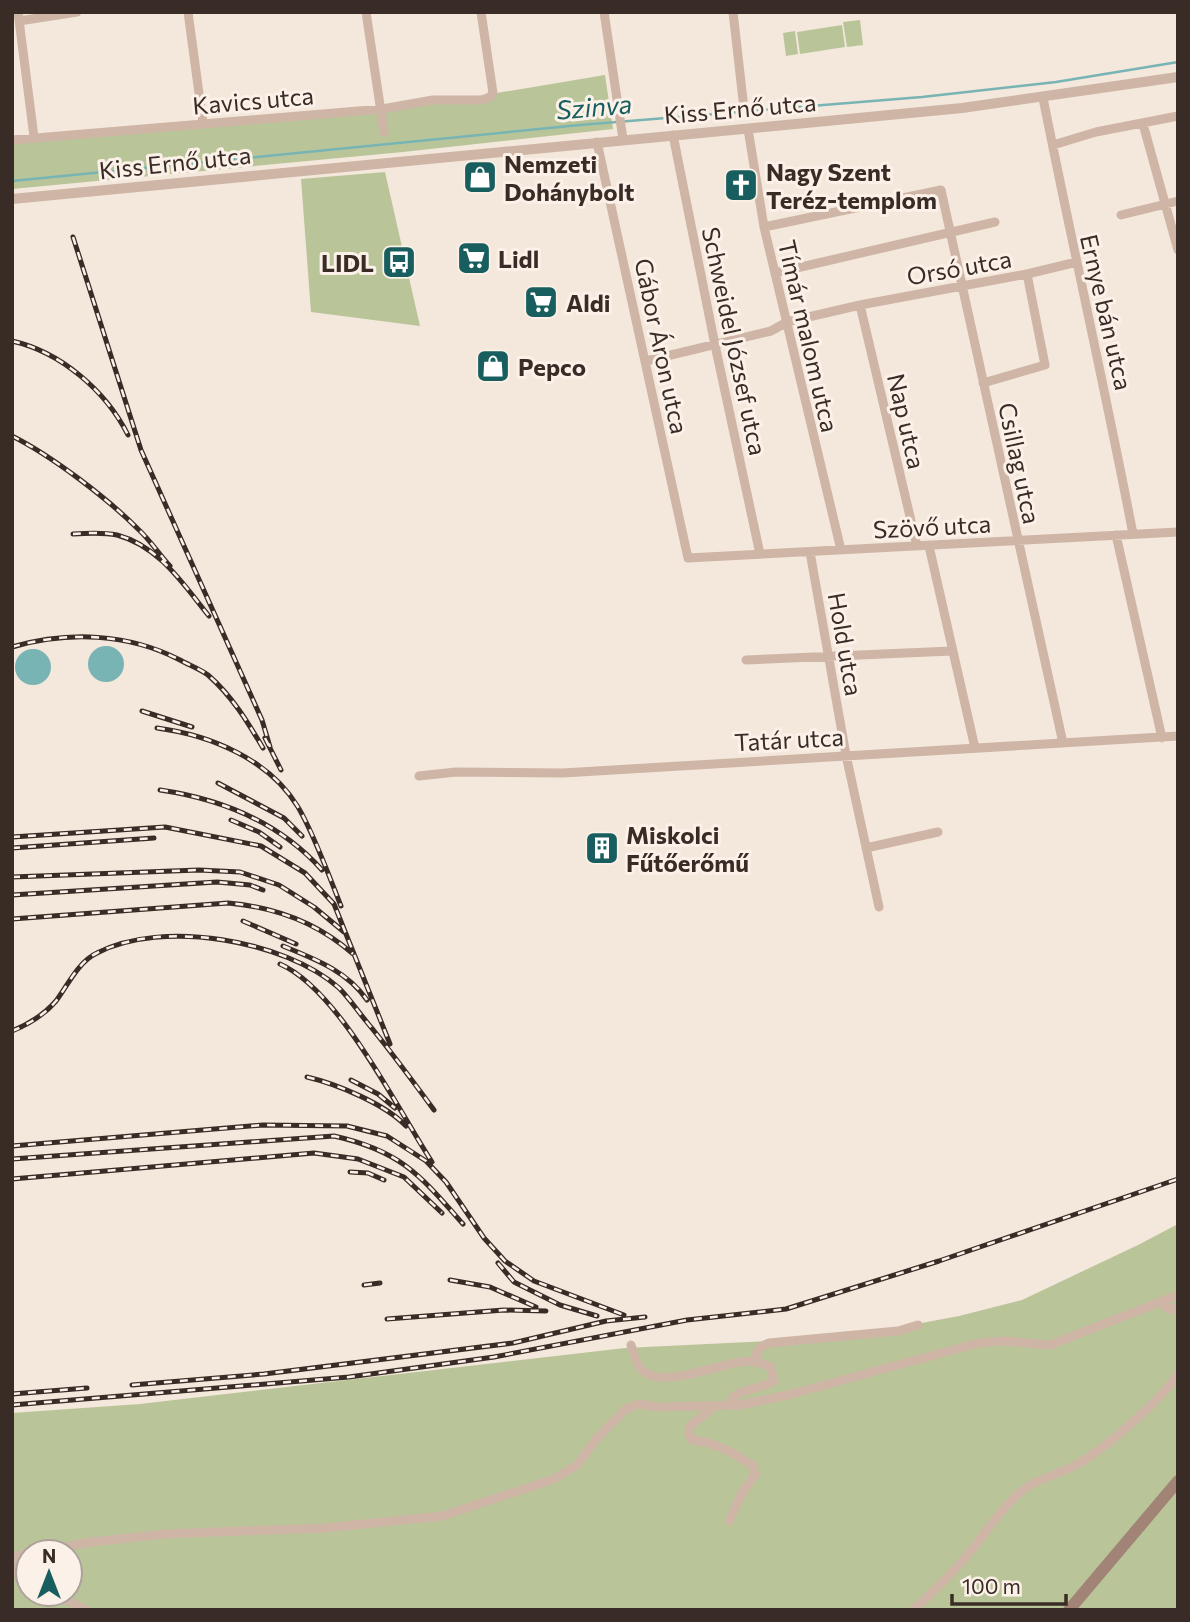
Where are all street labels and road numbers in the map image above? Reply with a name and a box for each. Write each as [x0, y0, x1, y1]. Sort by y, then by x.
street label: Kavics utca [191, 80, 315, 120]
street label: Kiss Ernő utca [663, 87, 817, 129]
street label: Kiss Ernő utca [98, 140, 252, 184]
street label: Schweidel József utca [697, 224, 773, 458]
street label: Ernye bán utca [1075, 231, 1139, 393]
street label: Tímár malom utca [773, 237, 845, 435]
street label: Orsó utca [904, 244, 1014, 290]
street label: Gábor Áron utca [629, 256, 695, 436]
street label: Nap utca [882, 371, 932, 471]
street label: Csillag utca [993, 400, 1047, 526]
street label: Szövő utca [872, 508, 992, 544]
street label: Hold utca [823, 590, 869, 698]
street label: Tatár utca [733, 722, 845, 756]

